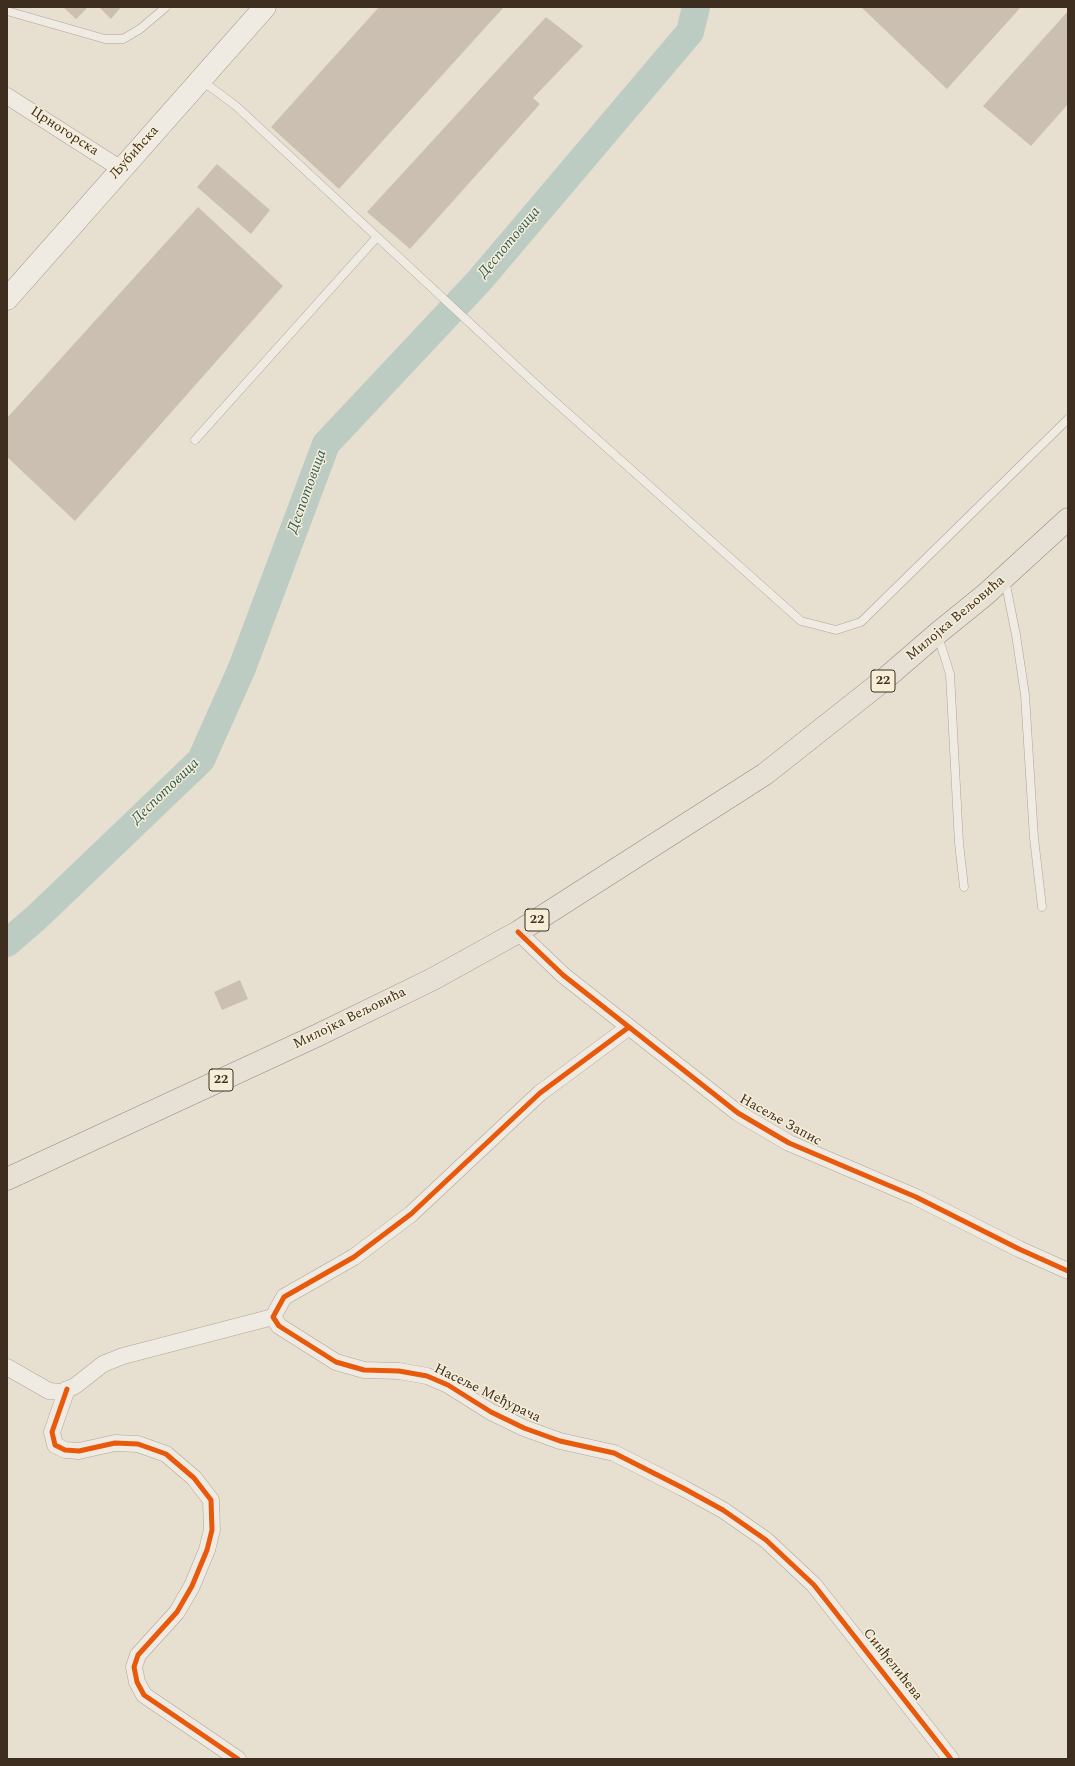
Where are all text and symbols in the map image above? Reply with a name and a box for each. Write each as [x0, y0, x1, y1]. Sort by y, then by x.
street label: Црногорска [27, 104, 101, 160]
street label: Љубићска [107, 123, 163, 183]
water label: Деспотовица [475, 204, 545, 282]
water label: Деспотовица [285, 448, 331, 536]
street label: Милојка Вељовића [903, 573, 1009, 665]
road number: 22 [871, 670, 895, 692]
water label: Деспотовица [128, 755, 204, 829]
road number: 22 [525, 909, 549, 931]
street label: Милојка Вељовића [291, 984, 409, 1054]
road number: 22 [209, 1069, 233, 1091]
street label: Насеље Запис [736, 1092, 824, 1150]
street label: Насеље Међурача [431, 1361, 543, 1427]
street label: Синђелићева [859, 1626, 925, 1704]

